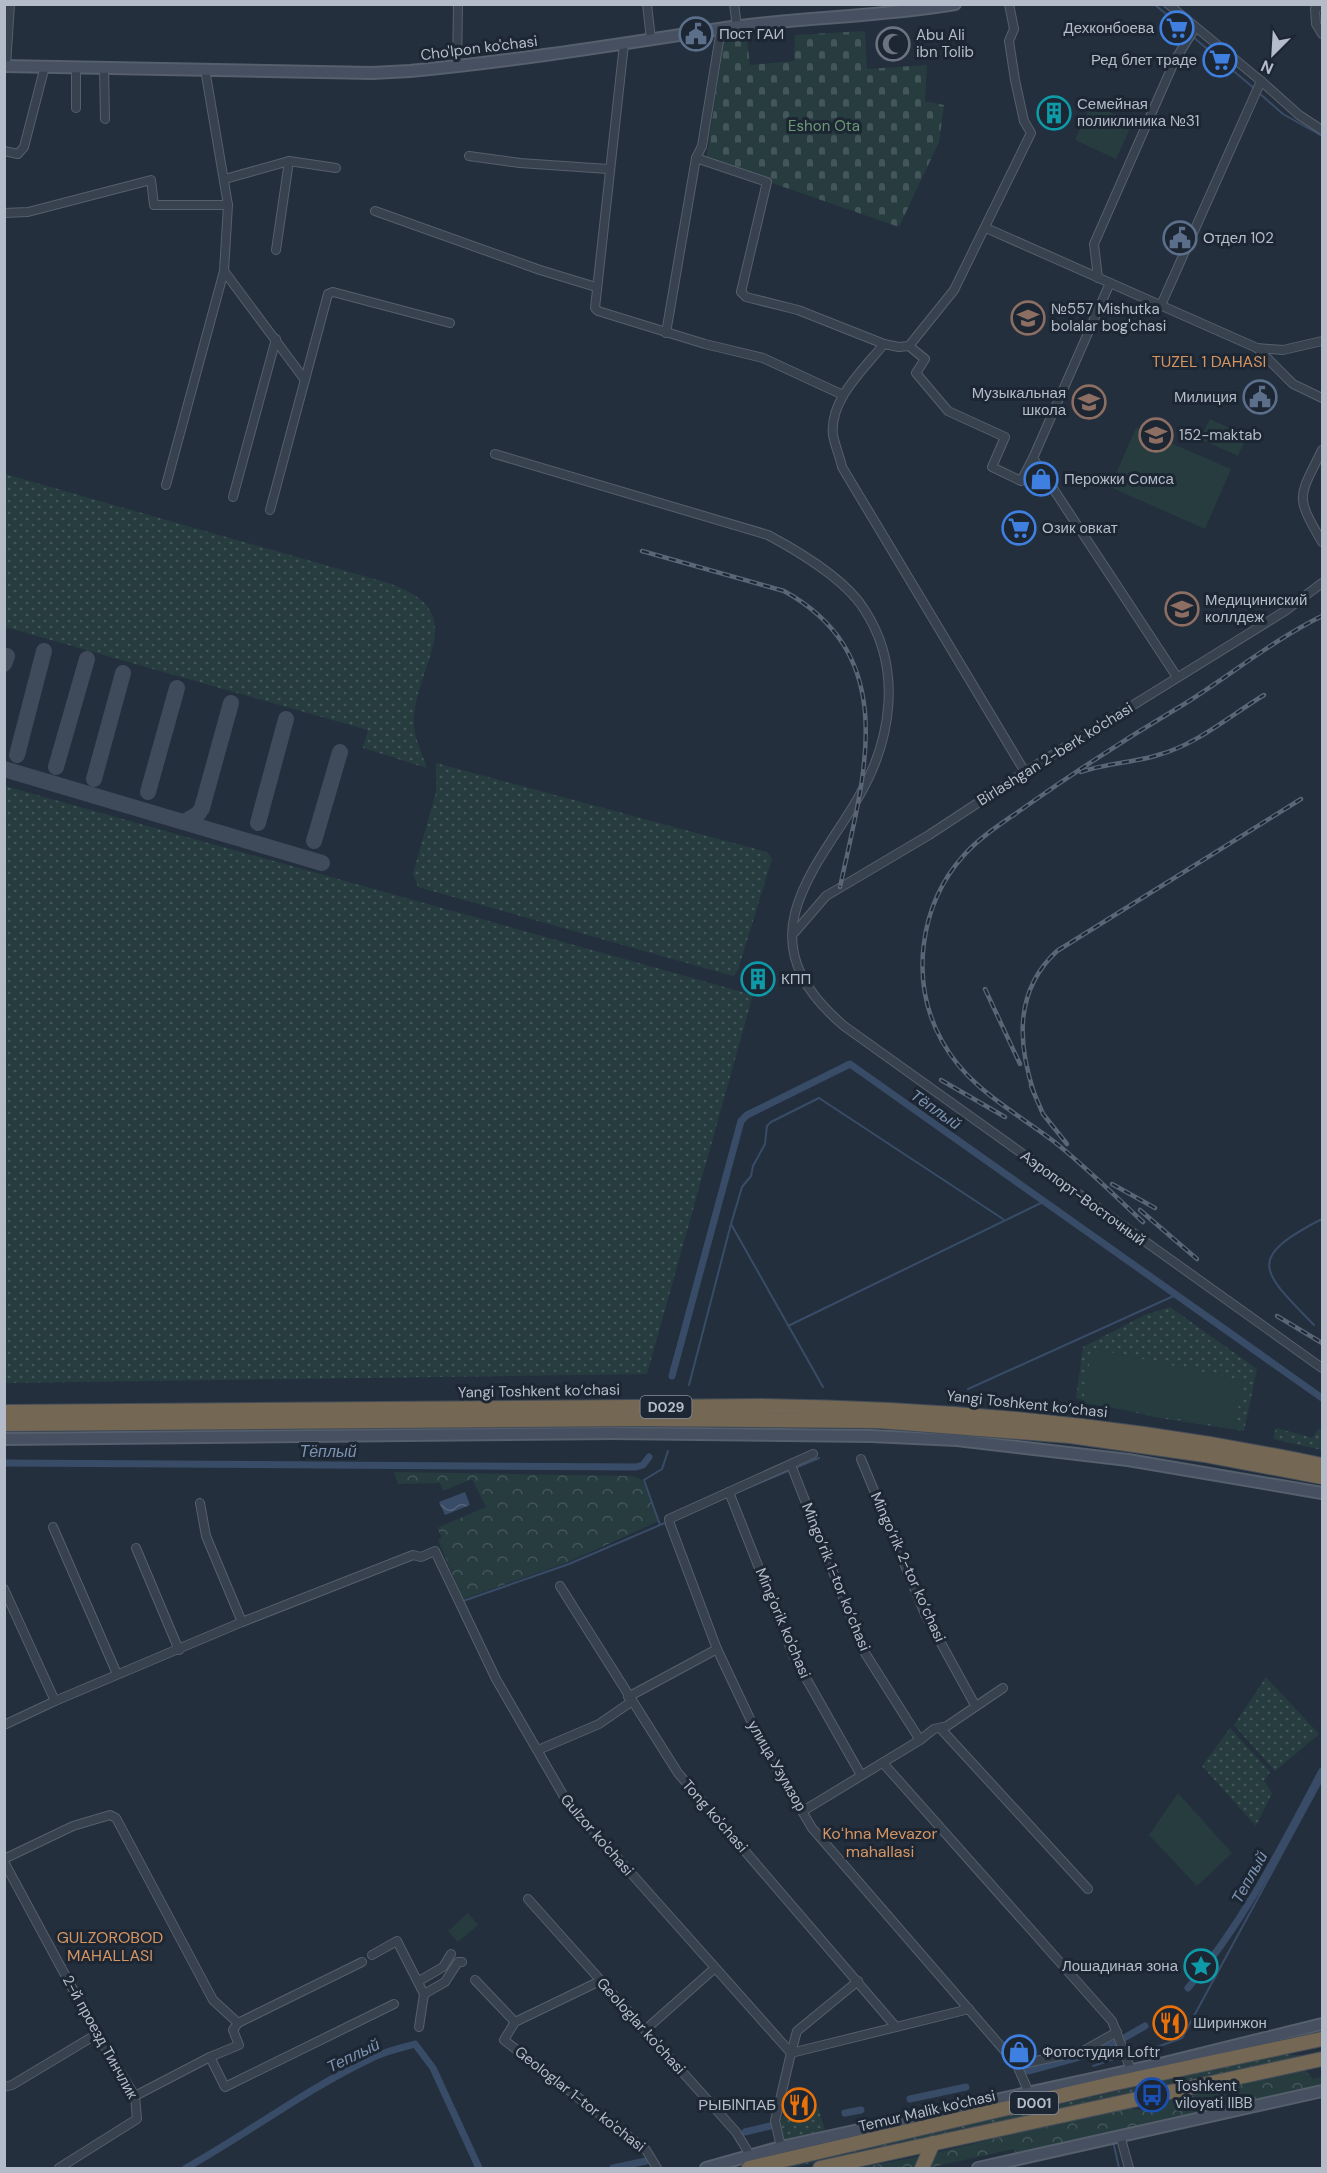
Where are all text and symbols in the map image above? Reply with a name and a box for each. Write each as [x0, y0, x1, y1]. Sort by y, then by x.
supermarket icon: Дехконбоева [1159, 10, 1195, 46]
public building icon: Пост ГАИ [678, 16, 714, 52]
place label: Дехконбоева [1064, 18, 1155, 38]
place label: Пост ГАИ [719, 24, 784, 44]
north arrow [1243, 24, 1303, 84]
place label: Abu Ali ibn Tolib [916, 25, 974, 62]
mosque icon: Abu Ali ibn Tolib [875, 26, 911, 62]
street label: Cho'lpon ko'chasi [419, 31, 539, 65]
supermarket icon: Ред блет траде [1202, 42, 1238, 78]
place label: Ред блет траде [1091, 50, 1197, 70]
text: N [1258, 55, 1277, 79]
place label: Семейная поликлиника №31 [1077, 94, 1199, 131]
building icon: Семейная поликлиника №31 [1036, 95, 1072, 131]
park label: Eshon Ota [788, 116, 860, 136]
public building icon: Отдел 102 [1162, 220, 1198, 256]
place label: Отдел 102 [1203, 228, 1274, 248]
place label: №557 Mishutka bolalar bog'chasi [1051, 299, 1166, 336]
school or university icon: №557 Mishutka bolalar bog'chasi [1010, 300, 1046, 336]
district label: TUZEL 1 DAHASI [1152, 351, 1266, 372]
public building icon: Милиция [1242, 379, 1278, 415]
place label: Музыкальная школа [972, 383, 1067, 420]
school or university icon: Музыкальная школа [1071, 384, 1107, 420]
place label: Милиция [1174, 387, 1237, 407]
school or university icon: 152-maktab [1138, 417, 1174, 453]
place label: 152-maktab [1179, 425, 1262, 445]
shop icon: Перожки Сомса [1023, 461, 1059, 497]
place label: Перожки Сомса [1064, 469, 1175, 489]
supermarket icon: Озик овкат [1001, 510, 1037, 546]
place label: Озик овкат [1042, 518, 1118, 538]
place label: Медициниский коллдеж [1205, 590, 1307, 627]
school or university icon: Медициниский коллдеж [1164, 591, 1200, 627]
street label: Birlashgan 2-berk ko'chasi [973, 698, 1137, 810]
building icon: КПП [740, 961, 776, 997]
place label: КПП [781, 969, 811, 989]
water label: Тёплый [906, 1084, 965, 1134]
street label: Аэропорт-Восточный [1016, 1146, 1150, 1250]
street label: Yangi Toshkent ko‘chasi [458, 1380, 620, 1402]
street label: Yangi Toshkent ko‘chasi [945, 1386, 1109, 1422]
road number: D029 [640, 1396, 692, 1418]
water label: Тёплый [299, 1441, 357, 1462]
street label: Mingo‘rik 2-tor ko‘chasi [866, 1489, 950, 1645]
street label: Mingo‘rik 1-tor ko‘chasi [797, 1500, 875, 1654]
street label: Ming'orik ko'chasi [751, 1565, 815, 1681]
street label: улица Узумзор [743, 1717, 811, 1815]
street label: Tong ko'chasi [678, 1775, 752, 1857]
street label: Gulzor ko'chasi [556, 1790, 638, 1880]
district label: Koʻhna Mevazor mahallasi [823, 1823, 938, 1862]
water label: Теплый [1227, 1847, 1272, 1907]
district label: GULZOROBOD MAHALLASI [57, 1927, 163, 1966]
place icon: Лошадиная зона [1183, 1948, 1219, 1984]
place label: Лошадиная зона [1062, 1956, 1179, 1976]
street label: 2-й проезд Тинчлик [58, 1972, 142, 2103]
street label: Geologlar ko'chasi [592, 1973, 690, 2079]
restaurant icon: Ширинжон [1152, 2005, 1188, 2041]
place label: Ширинжон [1193, 2013, 1267, 2033]
water label: Теплый [323, 2034, 383, 2077]
shop icon: Фотостудия Loftr [1001, 2034, 1037, 2070]
street label: Geologlar 1-tor ko'chasi [511, 2042, 649, 2156]
place label: Фотостудия Loftr [1042, 2042, 1161, 2062]
place label: Toshkent viloyati IIBB [1175, 2076, 1253, 2113]
bus stop icon: Toshkent viloyati IIBB [1134, 2077, 1170, 2113]
street label: Temur Malik ko'chasi [857, 2086, 997, 2136]
restaurant icon: РЫБINПАБ [781, 2087, 817, 2123]
road number: D001 [1010, 2092, 1058, 2114]
place label: РЫБINПАБ [698, 2095, 776, 2115]

